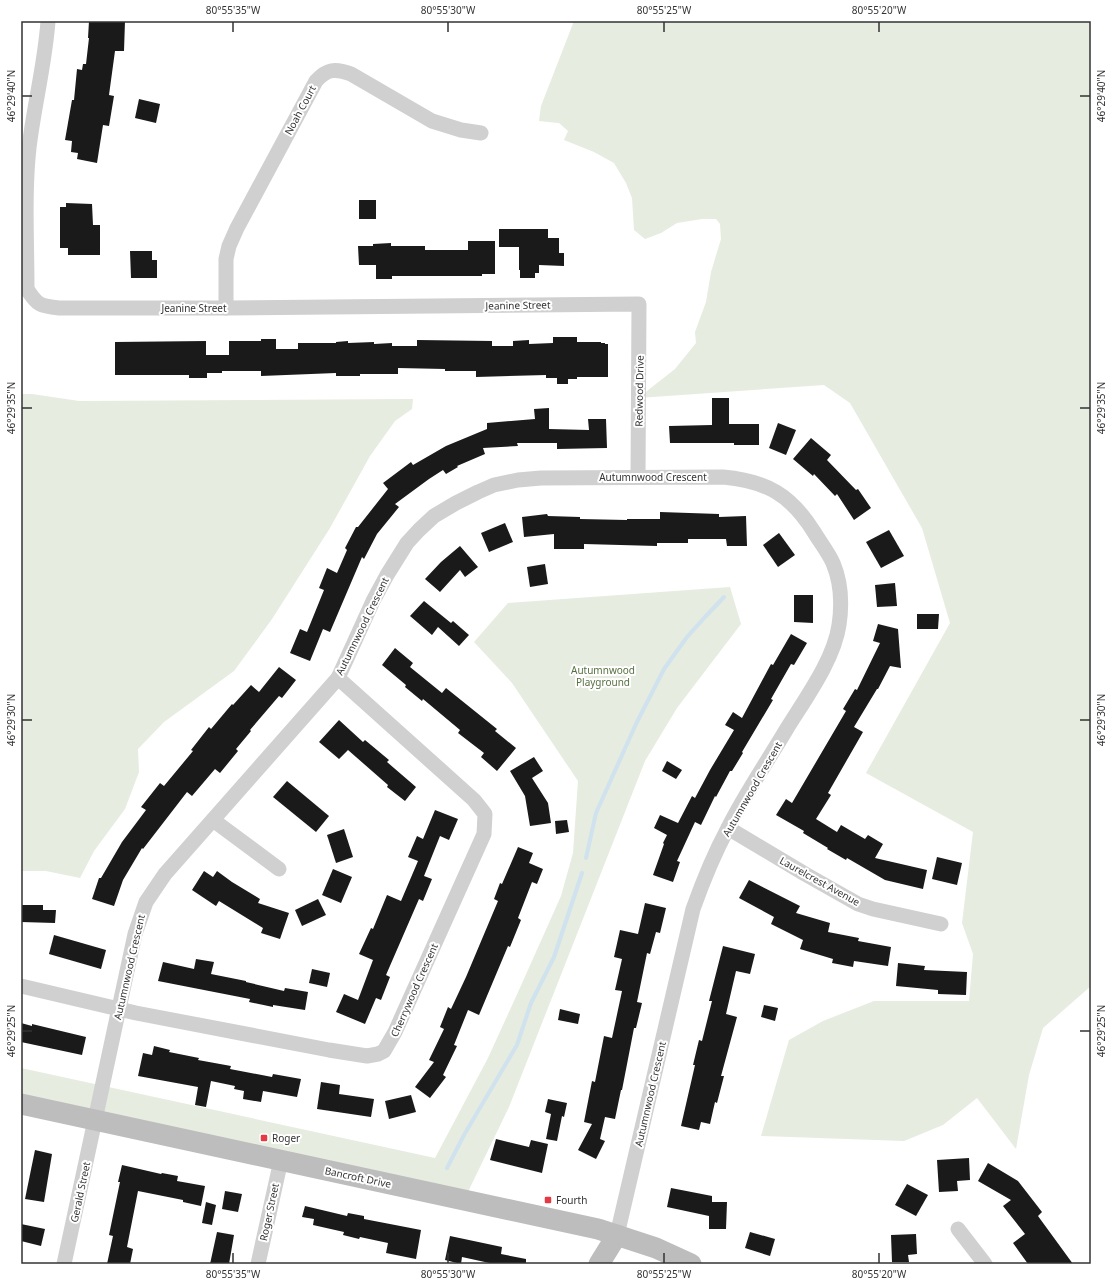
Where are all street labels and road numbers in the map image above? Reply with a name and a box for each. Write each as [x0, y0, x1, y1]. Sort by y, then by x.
street label: Noah Court [281, 82, 319, 137]
street label: Jeanine Street [484, 297, 551, 313]
street label: Jeanine Street [160, 301, 227, 315]
street label: Redwood Drive [631, 355, 647, 427]
street label: Autumnwood Crescent [599, 470, 707, 484]
street label: Autumnwood Crescent [332, 574, 392, 677]
street label: Autumnwood Crescent [719, 739, 785, 839]
street label: Laurelcrest Avenue [777, 853, 863, 909]
street label: Autumnwood Crescent [110, 913, 148, 1021]
street label: Cherrywood Crescent [387, 941, 441, 1039]
street label: Autumnwood Crescent [631, 1040, 669, 1148]
street label: Gerald Street [67, 1160, 93, 1224]
street label: Bancroft Drive [324, 1163, 393, 1191]
street label: Roger Street [256, 1181, 282, 1242]

